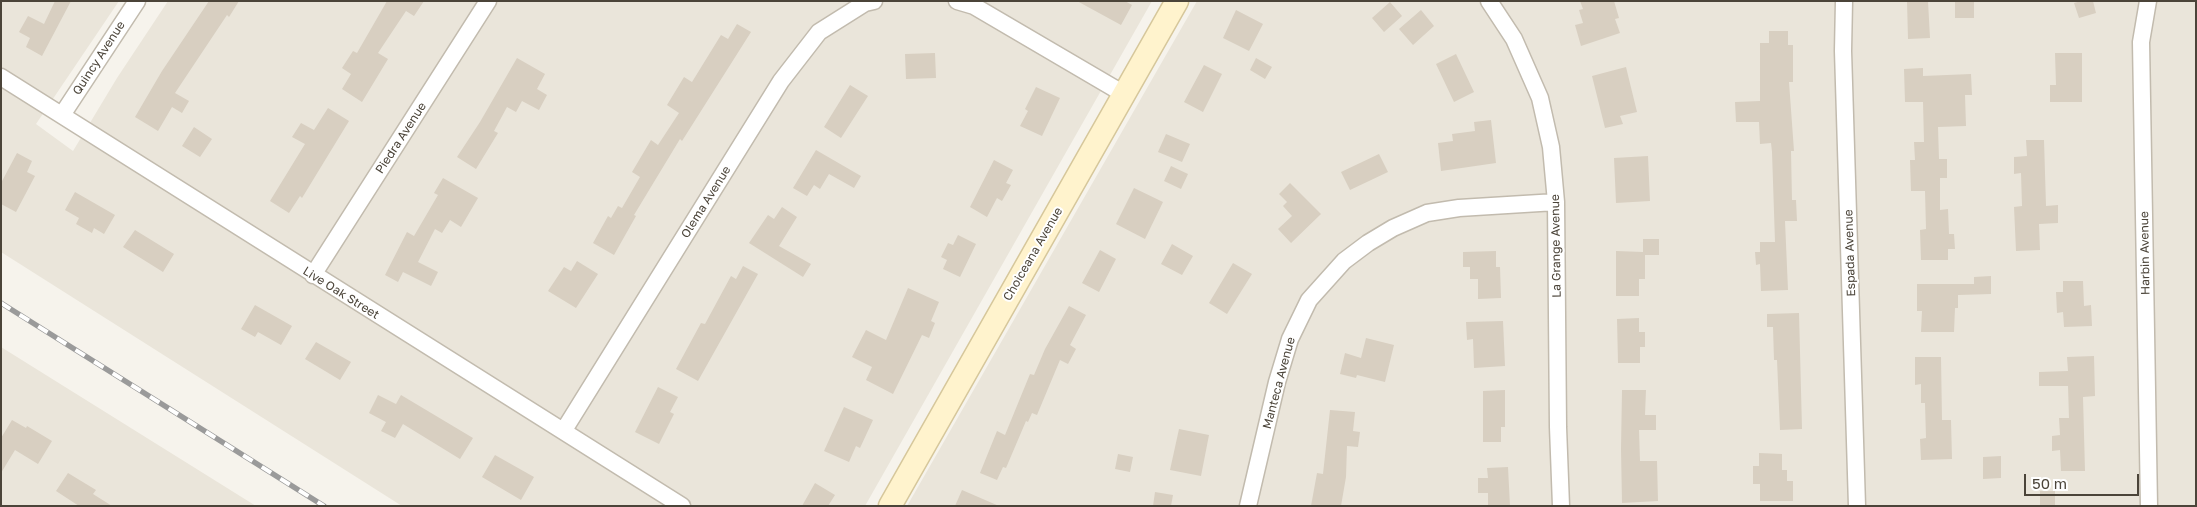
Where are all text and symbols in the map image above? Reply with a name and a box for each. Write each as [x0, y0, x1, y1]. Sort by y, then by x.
street label: Quincy Avenue [70, 18, 128, 98]
street label: Piedra Avenue [373, 100, 429, 176]
street label: Olema Avenue [678, 163, 734, 241]
street label: La Grange Avenue [1548, 194, 1564, 298]
street label: Choiceana Avenue [1000, 205, 1066, 303]
street label: Espada Avenue [1841, 209, 1859, 297]
street label: Harbin Avenue [2137, 211, 2153, 295]
street label: Live Oak Street [300, 264, 382, 322]
street label: Manteca Avenue [1260, 335, 1298, 431]
scale bar [2027, 464, 2142, 496]
text: 50 m [2032, 474, 2067, 492]

